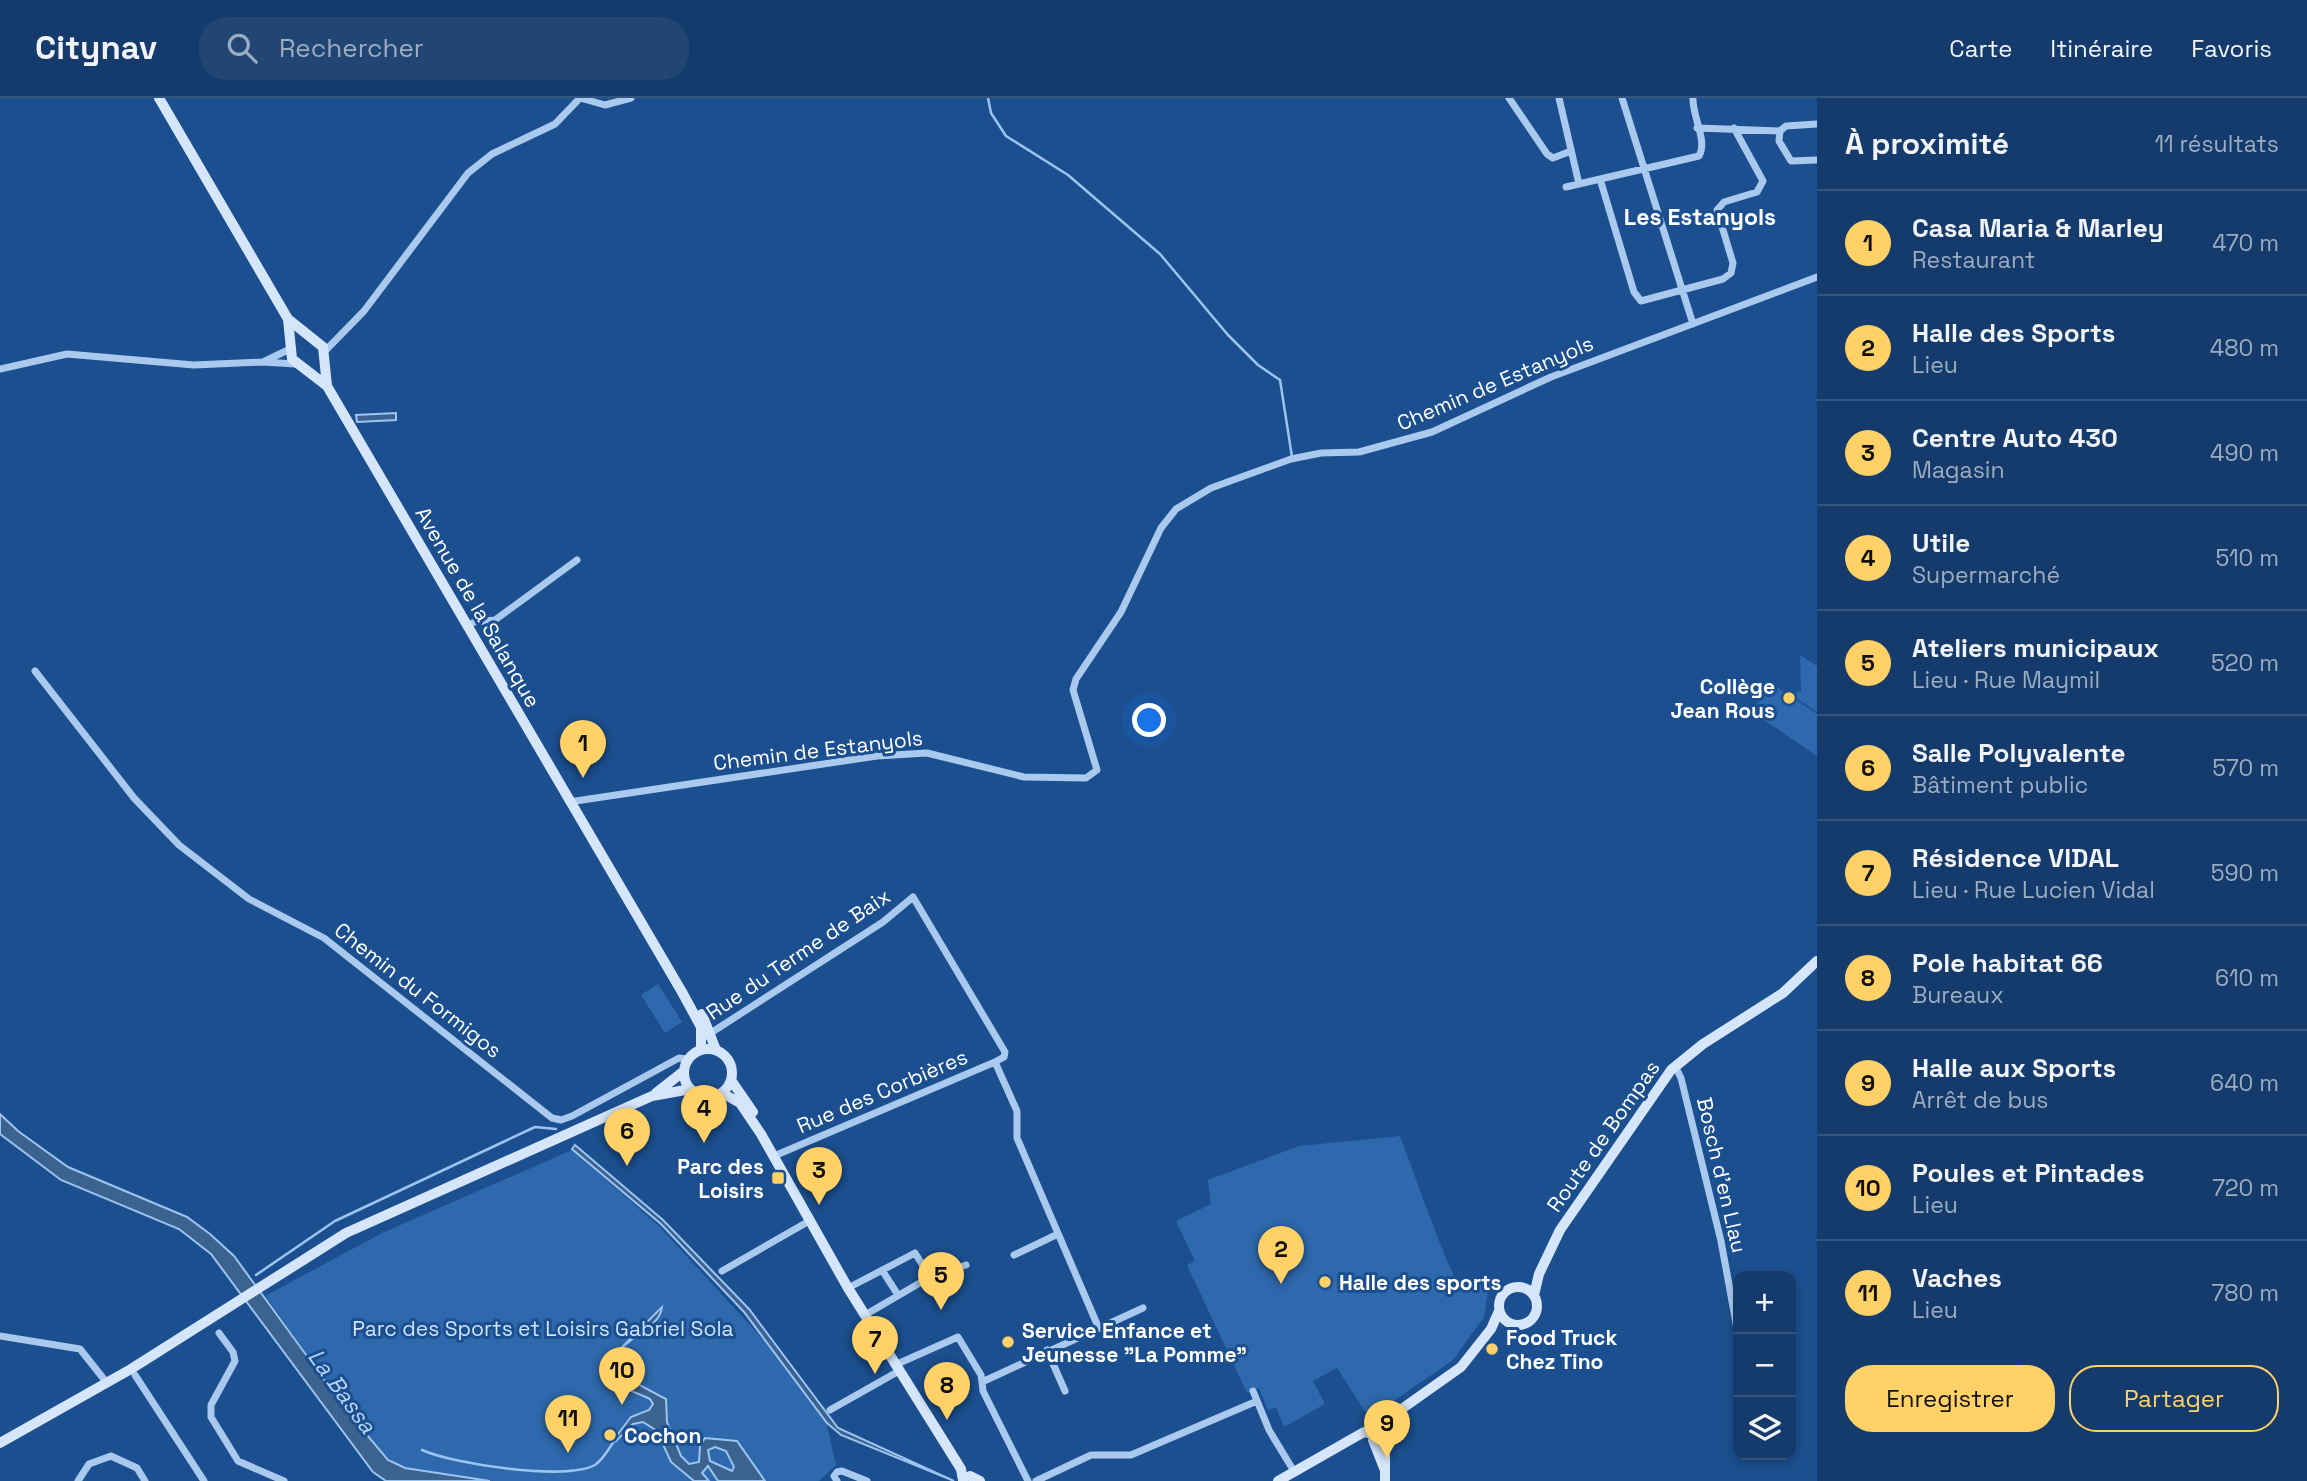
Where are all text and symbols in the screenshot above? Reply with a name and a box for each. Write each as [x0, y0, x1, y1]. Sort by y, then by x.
search box [199, 17, 689, 80]
text: Citynav [35, 27, 157, 69]
icon: search [223, 29, 261, 67]
text: Rechercher [279, 31, 424, 65]
text: Carte [1949, 33, 2012, 64]
text: Itinéraire [2050, 33, 2153, 64]
text: Favoris [2191, 33, 2272, 64]
text: À proximité [1845, 124, 2009, 163]
text: 11 résultats [2154, 129, 2279, 159]
district label: Les Estanyols [1624, 202, 1776, 232]
text: Casa Maria & Marley [1912, 211, 2164, 245]
text: 1 [1863, 228, 1873, 258]
text: 470 m [2212, 228, 2279, 258]
text: Restaurant [1912, 245, 2035, 275]
text: Halle des Sports [1912, 316, 2115, 350]
street label: Chemin de Estanyols [1393, 329, 1597, 437]
text: 2 [1861, 333, 1875, 363]
text: 480 m [2210, 333, 2279, 363]
text: Lieu [1912, 350, 1958, 380]
text: Centre Auto 430 [1912, 421, 2118, 455]
text: 3 [1861, 438, 1875, 468]
text: 490 m [2210, 438, 2279, 468]
text: Magasin [1912, 455, 2005, 485]
street label: Avenue de la Salanque [409, 502, 547, 712]
text: Utile [1912, 526, 1970, 560]
text: 4 [1861, 543, 1875, 573]
text: 510 m [2216, 543, 2279, 573]
text: Supermarché [1912, 560, 2060, 590]
text: Ateliers municipaux [1912, 631, 2159, 665]
text: 5 [1861, 648, 1875, 678]
text: 520 m [2211, 648, 2279, 678]
text: Lieu · Rue Maymil [1912, 665, 2100, 695]
place label: Collège Jean Rous [1670, 673, 1775, 724]
marker: Collège Jean Rous [1781, 690, 1797, 706]
your location [1132, 703, 1166, 737]
pin: 1 [560, 720, 606, 778]
street label: Chemin de Estanyols [712, 724, 924, 776]
text: Salle Polyvalente [1912, 736, 2125, 770]
text: 6 [1861, 753, 1875, 783]
text: 570 m [2212, 753, 2279, 783]
text: Bâtiment public [1912, 770, 2088, 800]
text: Résidence VIDAL [1912, 841, 2119, 875]
text: 7 [1862, 858, 1874, 888]
text: 590 m [2211, 858, 2279, 888]
text: Lieu · Rue Lucien Vidal [1912, 875, 2155, 905]
street label: Rue du Terme de Baix [701, 882, 895, 1026]
street label: Chemin du Formigos [329, 916, 507, 1064]
text: Pole habitat 66 [1912, 946, 2103, 980]
text: 8 [1861, 963, 1875, 993]
text: 610 m [2215, 963, 2279, 993]
text: Bureaux [1912, 980, 2004, 1010]
street label: Rue des Corbières [793, 1043, 971, 1139]
text: Halle aux Sports [1912, 1051, 2116, 1085]
street label: Route de Bompas [1541, 1055, 1665, 1217]
text: 9 [1861, 1068, 1875, 1098]
text: 640 m [2210, 1068, 2279, 1098]
pin: 4 [681, 1085, 727, 1143]
text: Arrêt de bus [1912, 1085, 2048, 1115]
street label: Bosch d'en Llau [1691, 1095, 1753, 1255]
pin: 6 [604, 1108, 650, 1166]
pin: 3 [796, 1147, 842, 1205]
place label: Parc des Loisirs [677, 1153, 764, 1204]
text: Poules et Pintades [1912, 1156, 2145, 1190]
marker: Parc des Loisirs [770, 1170, 786, 1186]
text: 10 [1855, 1173, 1881, 1203]
text: 720 m [2212, 1173, 2279, 1203]
text: Lieu [1912, 1190, 1958, 1220]
pin: 2 [1258, 1226, 1304, 1284]
pin: 5 [918, 1252, 964, 1310]
text: Vaches [1912, 1261, 2002, 1295]
place label: Halle des sports [1339, 1269, 1502, 1296]
map controls [1733, 1271, 1796, 1460]
button: + [1733, 1271, 1796, 1334]
marker: Halle des sports [1317, 1274, 1333, 1290]
text: 11 [1858, 1278, 1878, 1308]
text: 780 m [2211, 1278, 2279, 1308]
text: Lieu [1912, 1295, 1958, 1325]
park label: Parc des Sports et Loisirs Gabriel Sola [352, 1315, 734, 1342]
pin: 7 [852, 1316, 898, 1374]
place label: Service Enfance et Jeunesse "La Pomme" [1022, 1317, 1247, 1368]
place label: Food Truck Chez Tino [1506, 1324, 1617, 1375]
marker: Service Enfance et Jeunesse "La Pomme" [1000, 1334, 1016, 1350]
button: − [1733, 1334, 1796, 1397]
marker: Food Truck Chez Tino [1484, 1341, 1500, 1357]
water label: La Bassa [301, 1343, 383, 1440]
pin: 10 [599, 1347, 645, 1405]
pin: 8 [924, 1362, 970, 1420]
button: Enregistrer [1845, 1365, 2055, 1432]
button: Partager [2069, 1365, 2279, 1432]
pin: 11 [545, 1395, 591, 1453]
button: layers [1733, 1397, 1796, 1460]
pin: 9 [1364, 1400, 1410, 1458]
place label: Cochon [624, 1422, 701, 1449]
marker: Cochon [602, 1427, 618, 1443]

